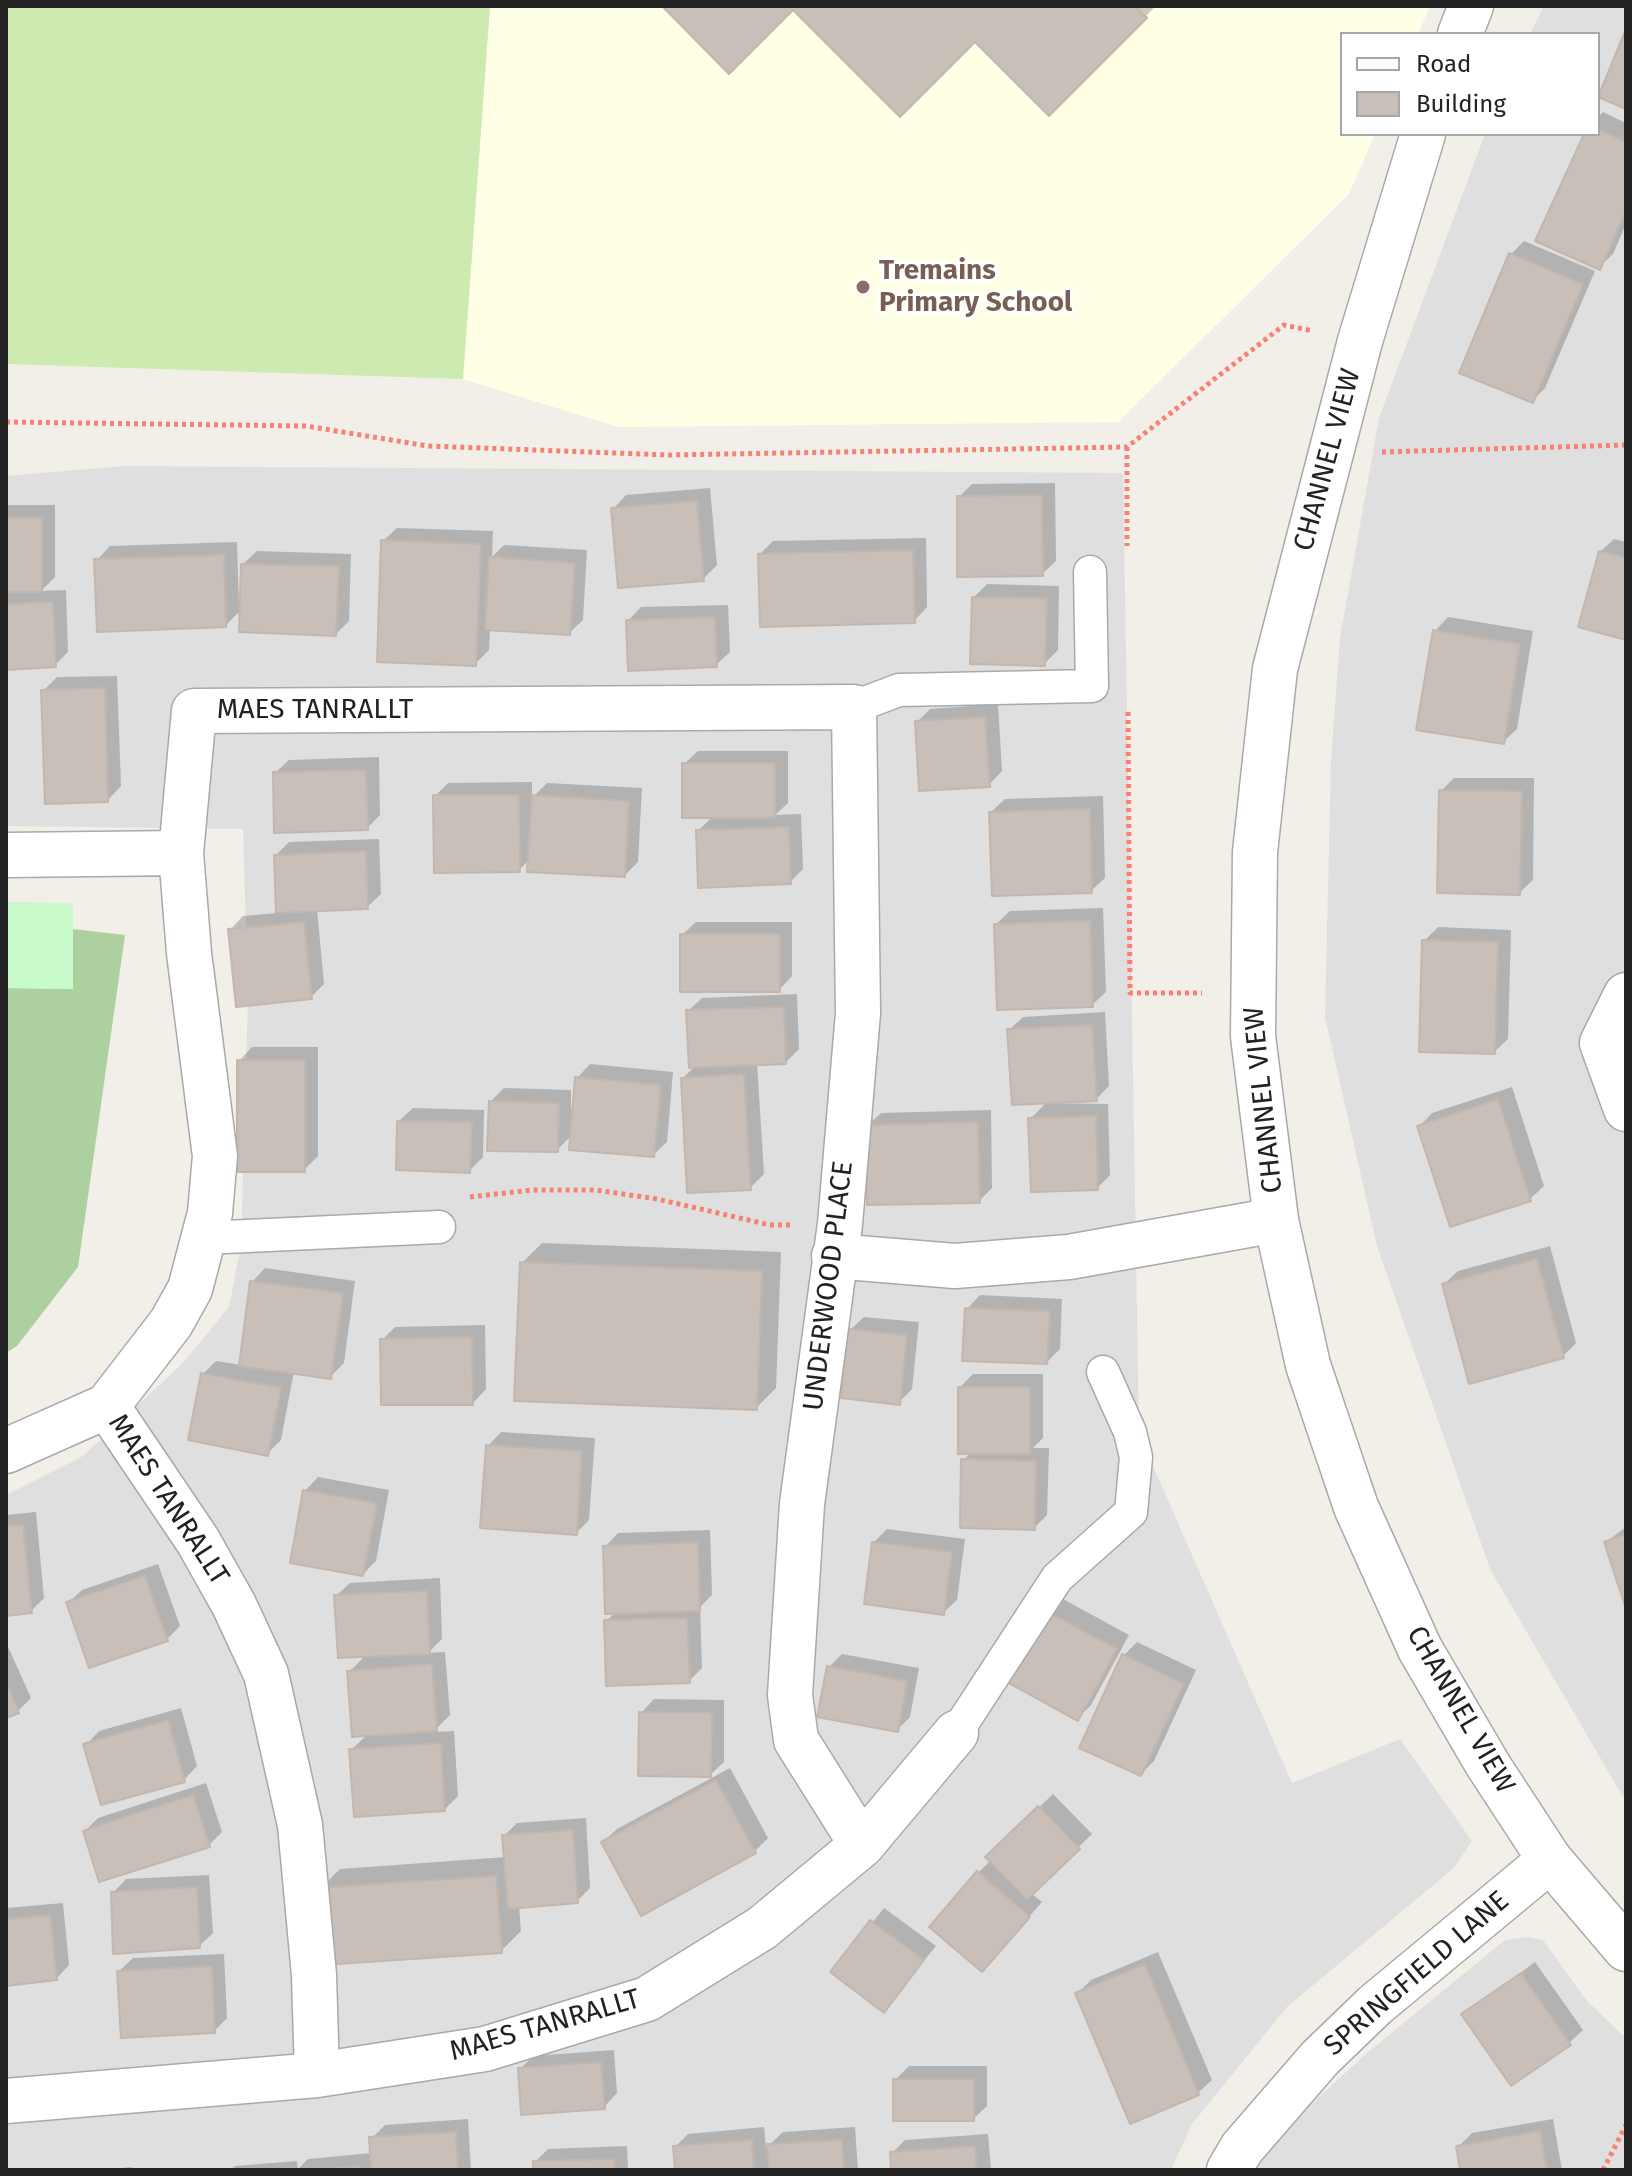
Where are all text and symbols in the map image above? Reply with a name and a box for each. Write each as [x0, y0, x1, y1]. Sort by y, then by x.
legend [1340, 32, 1600, 136]
text: Road [1416, 50, 1471, 78]
text: Building [1416, 90, 1506, 118]
place label: Tremains Primary School [879, 254, 1072, 320]
marker: Tremains Primary School [854, 278, 872, 296]
street label: CHANNEL VIEW [1288, 365, 1368, 555]
street label: MAES TANRALLT [217, 693, 413, 727]
street label: CHANNEL VIEW [1238, 1005, 1290, 1195]
street label: UNDERWOOD PLACE [797, 1159, 861, 1413]
street label: MAES TANRALLT [100, 1408, 236, 1592]
street label: CHANNEL VIEW [1399, 1621, 1521, 1799]
street label: SPRINGFIELD LANE [1318, 1885, 1516, 2063]
street label: MAES TANRALLT [446, 1983, 644, 2069]

